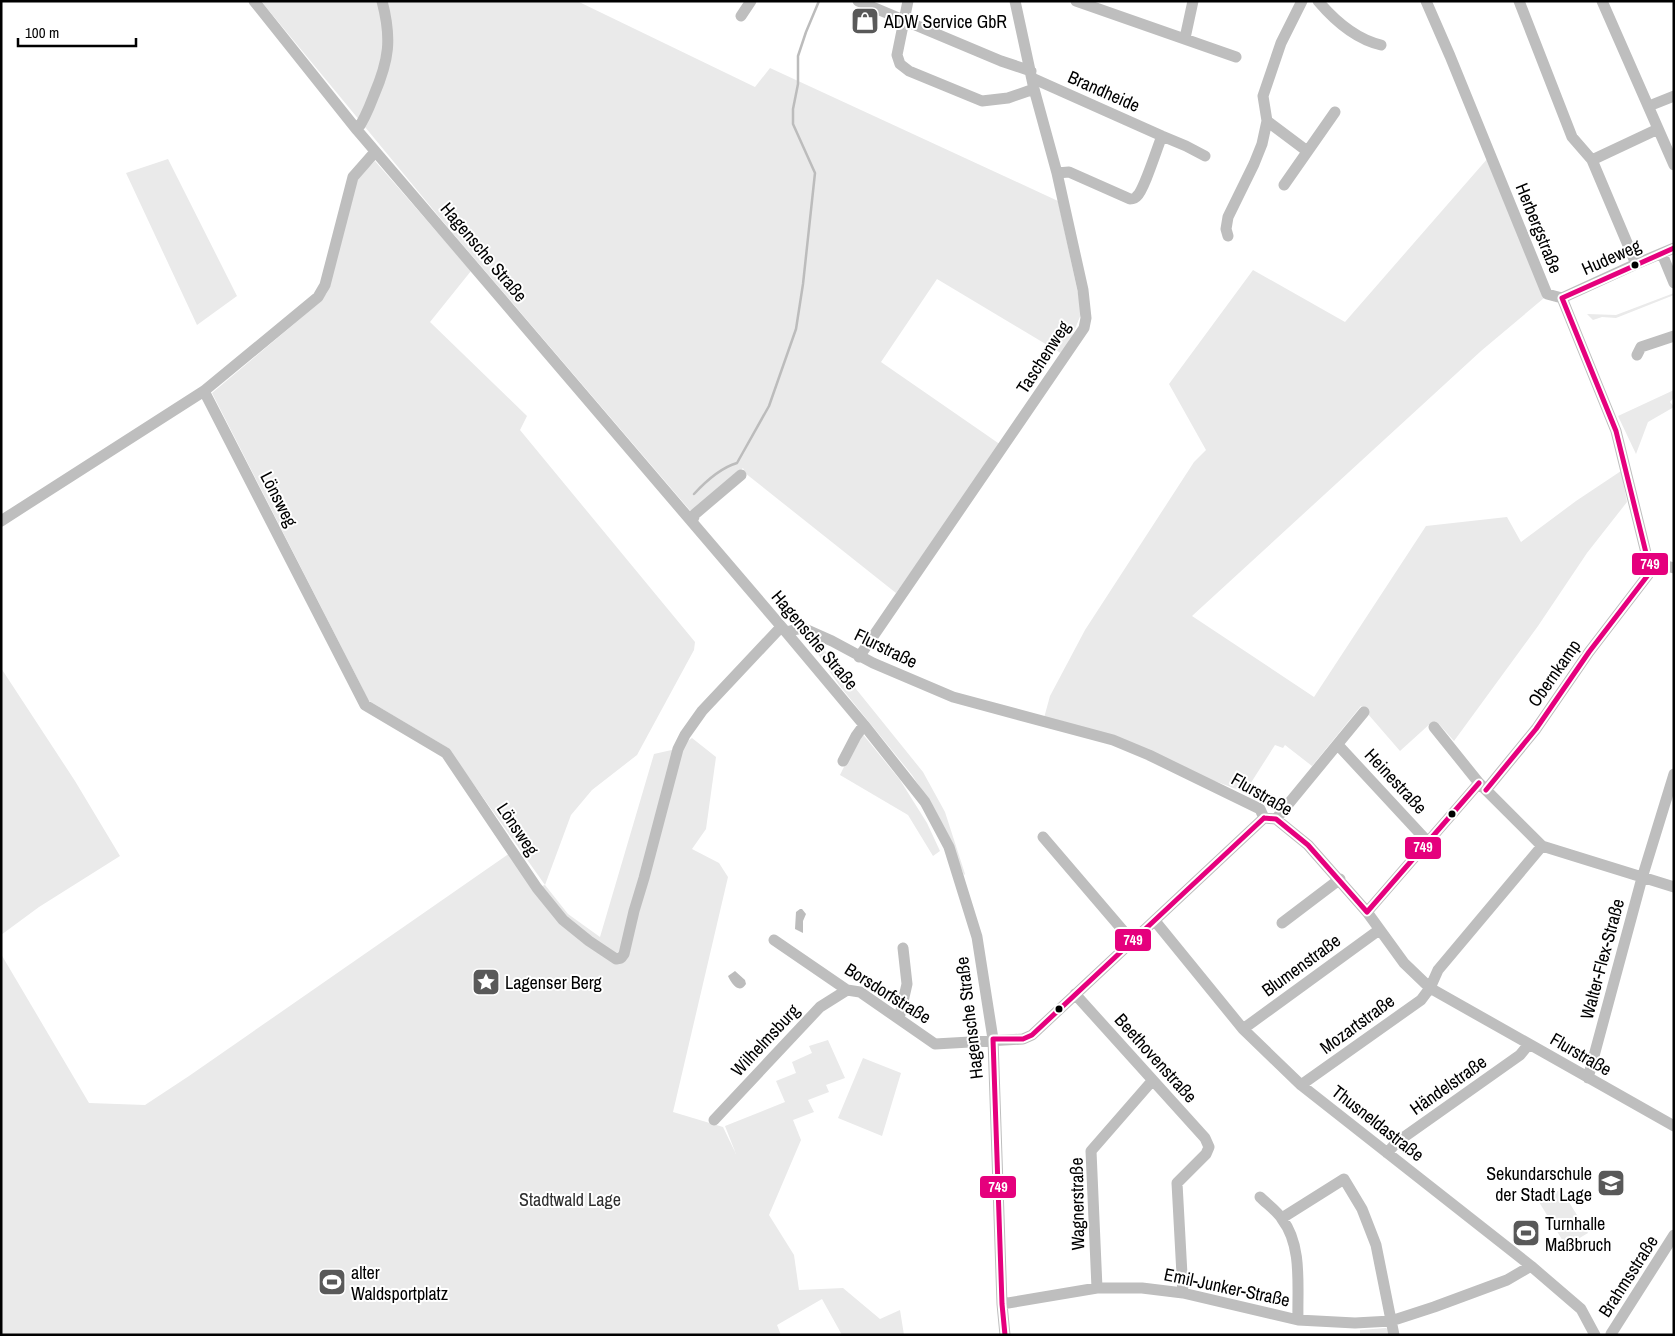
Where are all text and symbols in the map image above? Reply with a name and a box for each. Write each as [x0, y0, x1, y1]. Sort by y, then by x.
shop icon: ADW Service GbR [850, 6, 880, 36]
place label: ADW Service GbR [883, 9, 1007, 34]
scale bar [18, 15, 135, 47]
text: 100 m [25, 22, 59, 43]
street label: Brandheide [1064, 64, 1144, 118]
street label: Herbergstraße [1510, 179, 1568, 277]
street label: Hagensche Straße [435, 197, 533, 307]
street label: Hudeweg [1577, 233, 1645, 281]
unlabelled marker [1630, 260, 1640, 270]
street label: Taschenweg [1010, 315, 1076, 398]
street label: Lönsweg [254, 467, 304, 532]
line badge: 749 [1631, 552, 1669, 576]
text: 749 [1640, 555, 1660, 573]
street label: Hagensche Straße [766, 585, 864, 695]
street label: Flurstraße [850, 622, 922, 674]
street label: Obernkamp [1522, 634, 1586, 712]
street label: Heinestraße [1359, 743, 1433, 819]
street label: Flurstraße [1227, 766, 1297, 822]
street label: Lönsweg [491, 798, 545, 861]
unlabelled marker [1447, 809, 1457, 819]
line badge: 749 [1404, 836, 1442, 860]
text: 749 [1413, 838, 1433, 856]
street label: Walter-Flex-Straße [1574, 896, 1630, 1022]
line badge: 749 [1114, 928, 1152, 952]
street label: Blumenstraße [1256, 928, 1346, 1002]
text: 749 [1123, 931, 1143, 949]
street label: Hagensche Straße [949, 955, 989, 1081]
street label: Borsdorfstraße [840, 957, 936, 1029]
place icon: Lagenser Berg [471, 967, 501, 997]
place label: Lagenser Berg [505, 970, 603, 995]
street label: Mozartstraße [1314, 988, 1400, 1060]
street label: Wilhelmsburg [725, 998, 805, 1082]
unlabelled marker [1054, 1004, 1064, 1014]
street label: Beethovenstraße [1109, 1008, 1203, 1108]
street label: Flurstraße [1546, 1026, 1616, 1082]
street label: Händelstraße [1405, 1049, 1491, 1121]
street label: Thusneldastraße [1327, 1079, 1429, 1167]
street label: Wagnerstraße [1064, 1157, 1090, 1251]
place label: Sekundarschule der Stadt Lage [1486, 1161, 1592, 1207]
school or university icon: Sekundarschule der Stadt Lage [1596, 1168, 1626, 1198]
line badge: 749 [979, 1175, 1017, 1199]
text: 749 [988, 1178, 1008, 1196]
park label: Stadtwald Lage [519, 1187, 621, 1212]
place label: Turnhalle Maßbruch [1545, 1211, 1611, 1257]
sports icon: Turnhalle Maßbruch [1511, 1218, 1541, 1248]
street label: Brahmsstraße [1592, 1230, 1664, 1322]
place label: alter Waldsportplatz [351, 1260, 448, 1306]
street label: Emil-Junker-Straße [1162, 1261, 1292, 1313]
sports icon: alter Waldsportplatz [317, 1267, 347, 1297]

